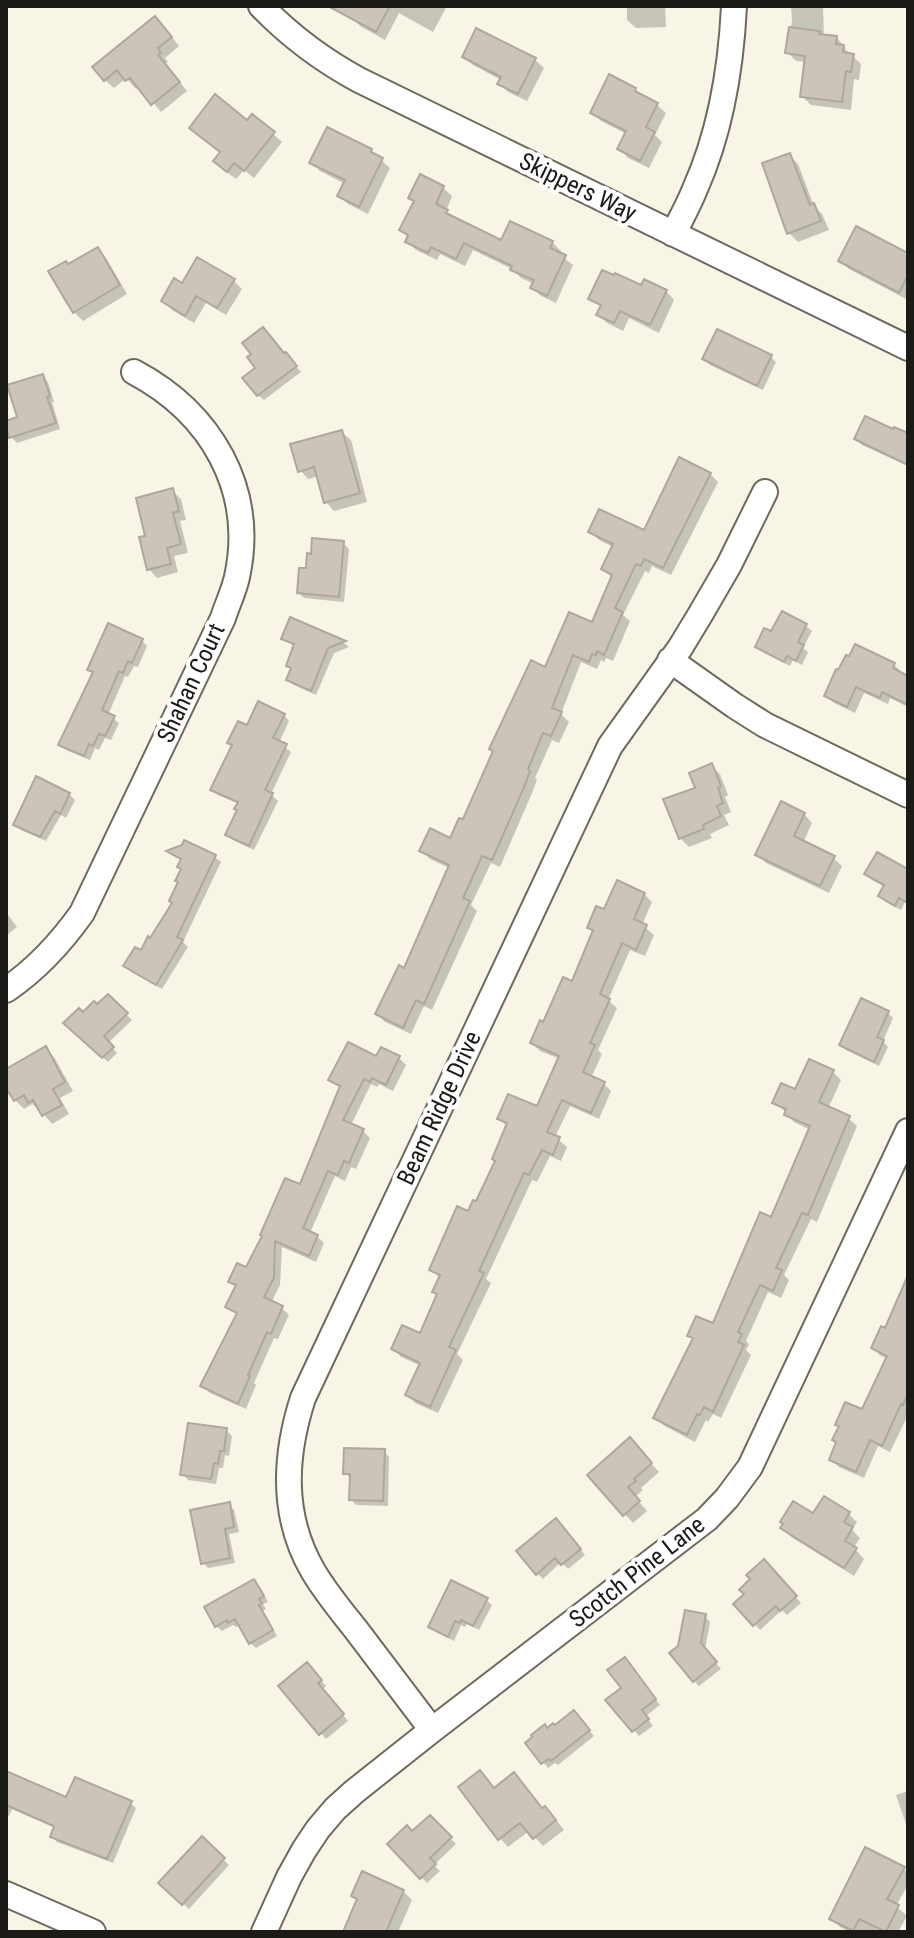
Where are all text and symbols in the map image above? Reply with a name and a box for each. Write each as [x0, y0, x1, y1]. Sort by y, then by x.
street label: Skippers Way [515, 147, 641, 227]
street label: Shahan Court [151, 619, 231, 747]
street label: Beam Ridge Drive [391, 1027, 487, 1189]
street label: Scotch Pine Lane [564, 1511, 710, 1633]

